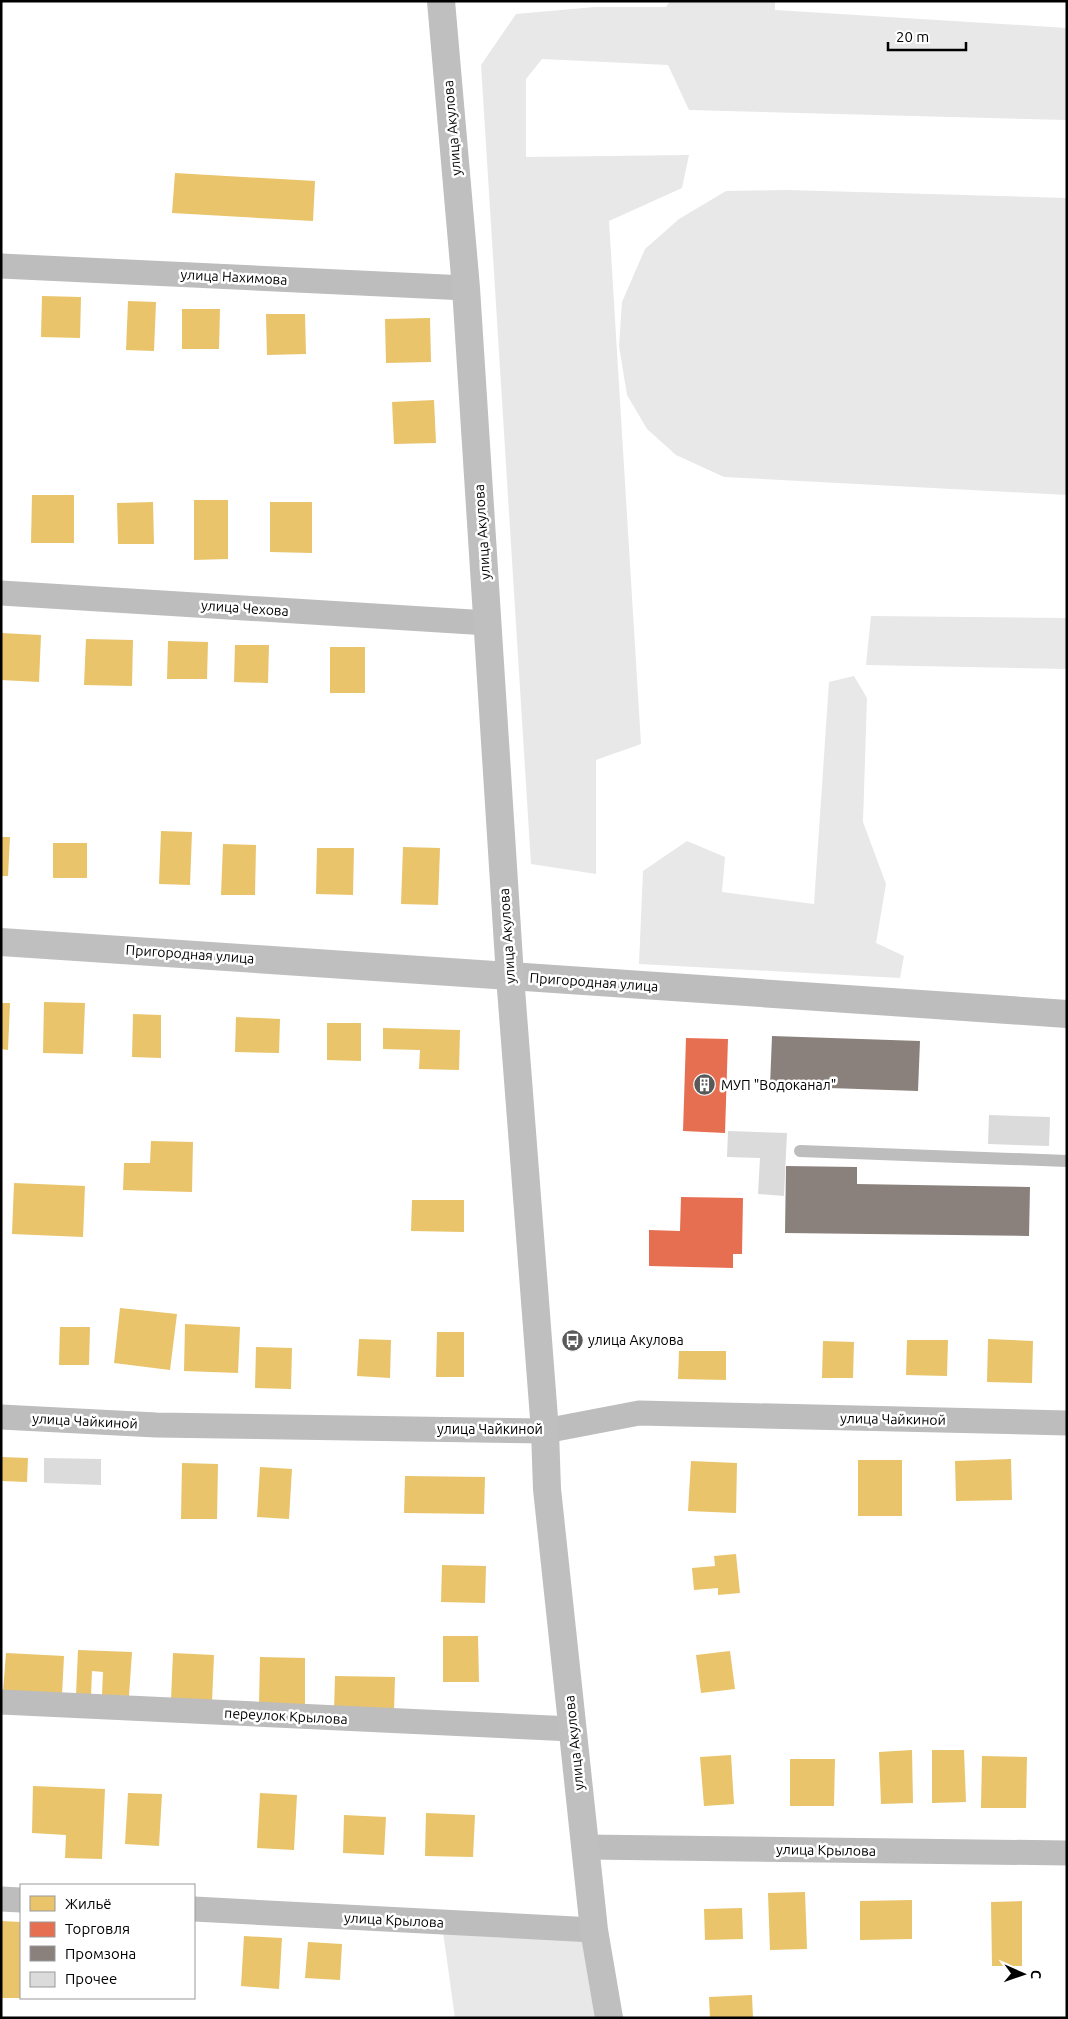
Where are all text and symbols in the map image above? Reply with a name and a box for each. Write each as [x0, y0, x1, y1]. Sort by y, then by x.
scale bar [888, 20, 966, 52]
text: 20 m [896, 28, 929, 45]
street label: улица Акулова [440, 80, 464, 176]
street label: улица Нахимова [180, 266, 288, 288]
street label: улица Акулова [471, 484, 493, 580]
street label: улица Чехова [201, 597, 289, 619]
street label: улица Акулова [496, 888, 518, 984]
street label: Пригородная улица [125, 942, 255, 966]
street label: Пригородная улица [529, 970, 659, 994]
building icon: МУП "Водоканал" [693, 1073, 717, 1097]
place label: МУП "Водоканал" [721, 1077, 836, 1093]
bus stop icon: улица Акулова [560, 1328, 584, 1352]
place label: улица Акулова [588, 1332, 684, 1348]
street label: улица Чайкиной [32, 1410, 138, 1432]
street label: улица Чайкиной [840, 1410, 946, 1428]
street label: улица Чайкиной [437, 1421, 543, 1437]
street label: улица Акулова [561, 1695, 587, 1791]
street label: переулок Крылова [224, 1705, 348, 1727]
street label: улица Крылова [776, 1841, 876, 1859]
legend [20, 1884, 195, 1999]
text: Жильё [65, 1895, 112, 1912]
street label: улица Крылова [344, 1909, 444, 1931]
text: Торговля [65, 1920, 130, 1937]
text: Промзона [65, 1945, 136, 1962]
north arrow [998, 1949, 1048, 1999]
text: Прочее [65, 1970, 117, 1987]
text: С [1028, 1970, 1044, 1979]

